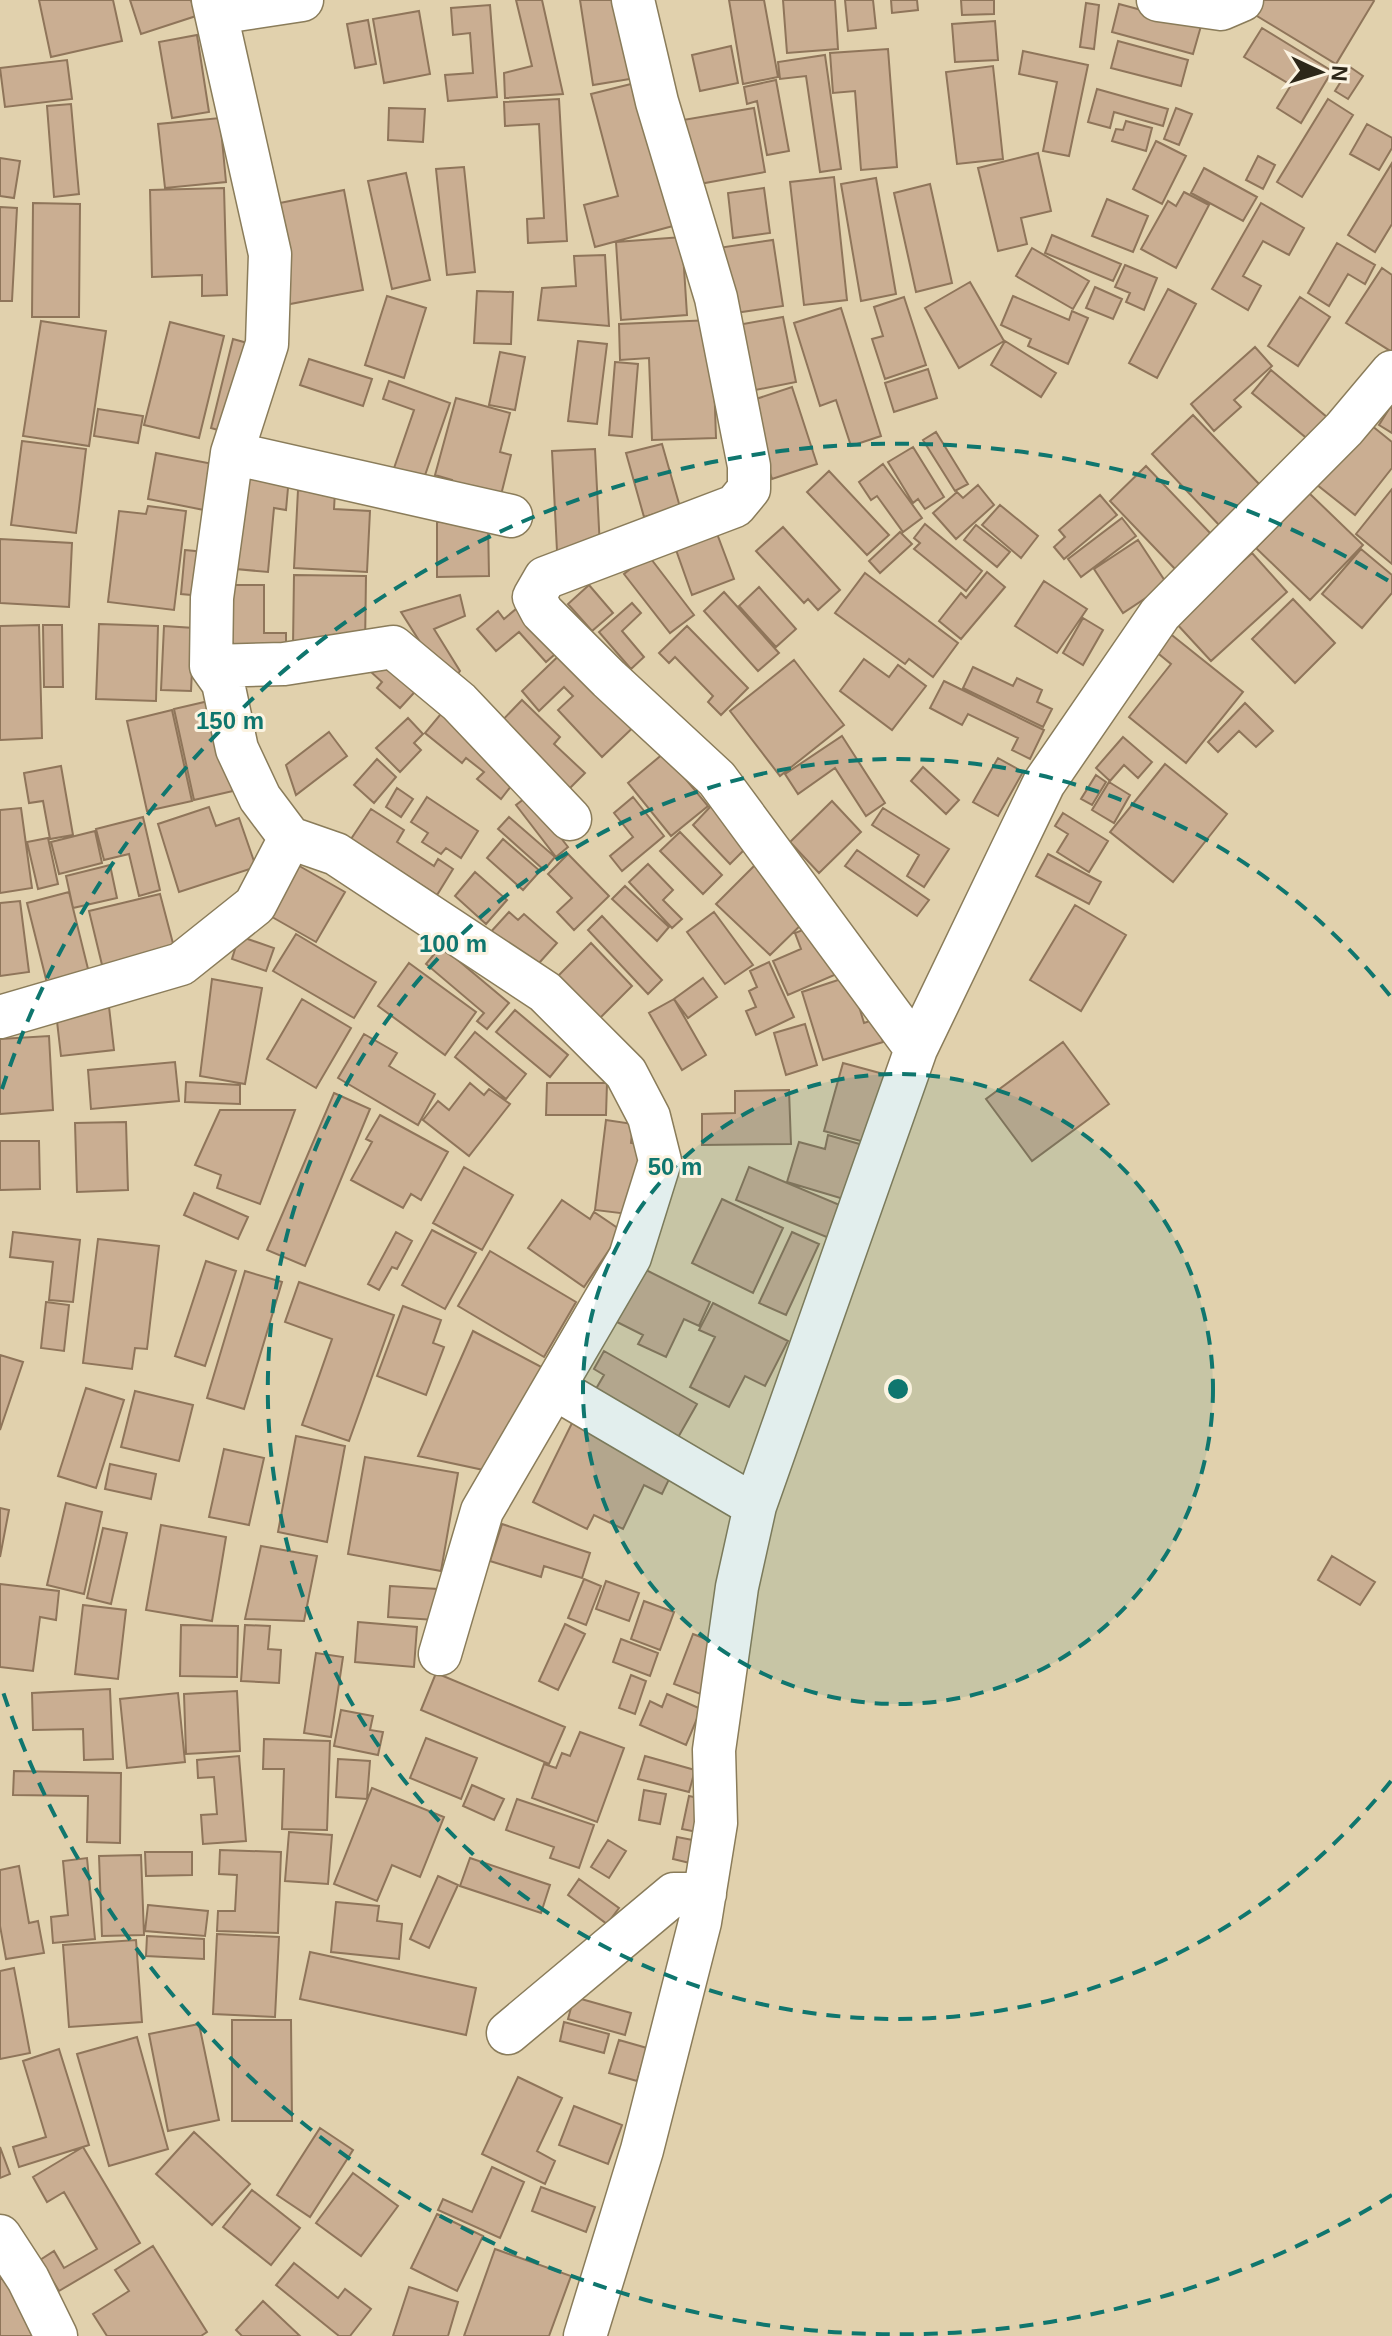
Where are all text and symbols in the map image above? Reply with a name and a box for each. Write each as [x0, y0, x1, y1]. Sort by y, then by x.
north arrow [1280, 32, 1360, 112]
text: N [1326, 65, 1352, 82]
text: 150 m [196, 707, 264, 734]
text: 100 m [419, 930, 487, 957]
text: 50 m [648, 1153, 702, 1180]
centre of rings [884, 1375, 912, 1403]

